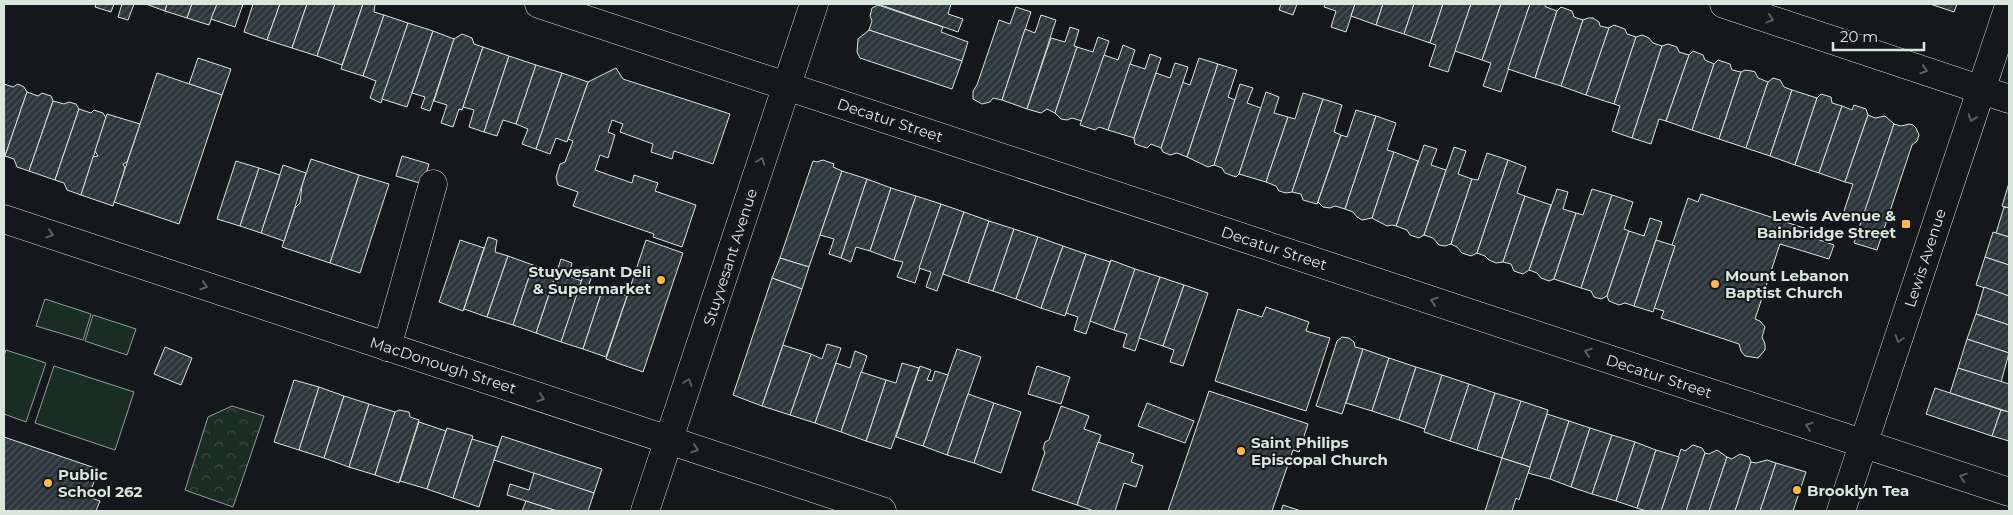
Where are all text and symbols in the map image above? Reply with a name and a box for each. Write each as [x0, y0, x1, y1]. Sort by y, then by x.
one-way arrow [1765, 13, 1774, 23]
scale bar [1833, 20, 1924, 52]
text: 20 m [1840, 27, 1878, 46]
one-way arrow [1920, 65, 1928, 75]
street label: Decatur Street [835, 94, 945, 146]
one-way arrow [1968, 114, 1978, 122]
one-way arrow [756, 158, 766, 166]
street label: Stuyvesant Avenue [699, 186, 761, 328]
place label: Lewis Avenue & Bainbridge Street [1757, 206, 1896, 242]
street label: Lewis Avenue [1900, 206, 1950, 310]
marker: Lewis Avenue & Bainbridge Street [1900, 218, 1912, 230]
street label: Decatur Street [1219, 222, 1329, 274]
one-way arrow [45, 229, 54, 239]
place label: Stuyvesant Deli & Supermarket [528, 262, 651, 298]
place label: Mount Lebanon Baptist Church [1725, 266, 1849, 302]
marker: Stuyvesant Deli & Supermarket [655, 274, 667, 286]
marker: Mount Lebanon Baptist Church [1709, 278, 1721, 290]
one-way arrow [199, 280, 208, 290]
one-way arrow [1430, 297, 1439, 307]
street label: MacDonough Street [367, 332, 519, 398]
one-way arrow [1894, 334, 1904, 343]
one-way arrow [1584, 348, 1593, 358]
street label: Decatur Street [1604, 350, 1714, 402]
one-way arrow [682, 378, 692, 387]
one-way arrow [536, 392, 545, 402]
one-way arrow [1805, 422, 1813, 432]
place label: Saint Philips Episcopal Church [1251, 433, 1388, 469]
one-way arrow [690, 443, 699, 453]
marker: Saint Philips Episcopal Church [1235, 445, 1247, 457]
place label: Public School 262 [58, 465, 143, 501]
one-way arrow [1959, 473, 1968, 483]
marker: Public School 262 [42, 477, 54, 489]
place label: Brooklyn Tea [1807, 481, 1909, 500]
marker: Brooklyn Tea [1791, 484, 1803, 496]

